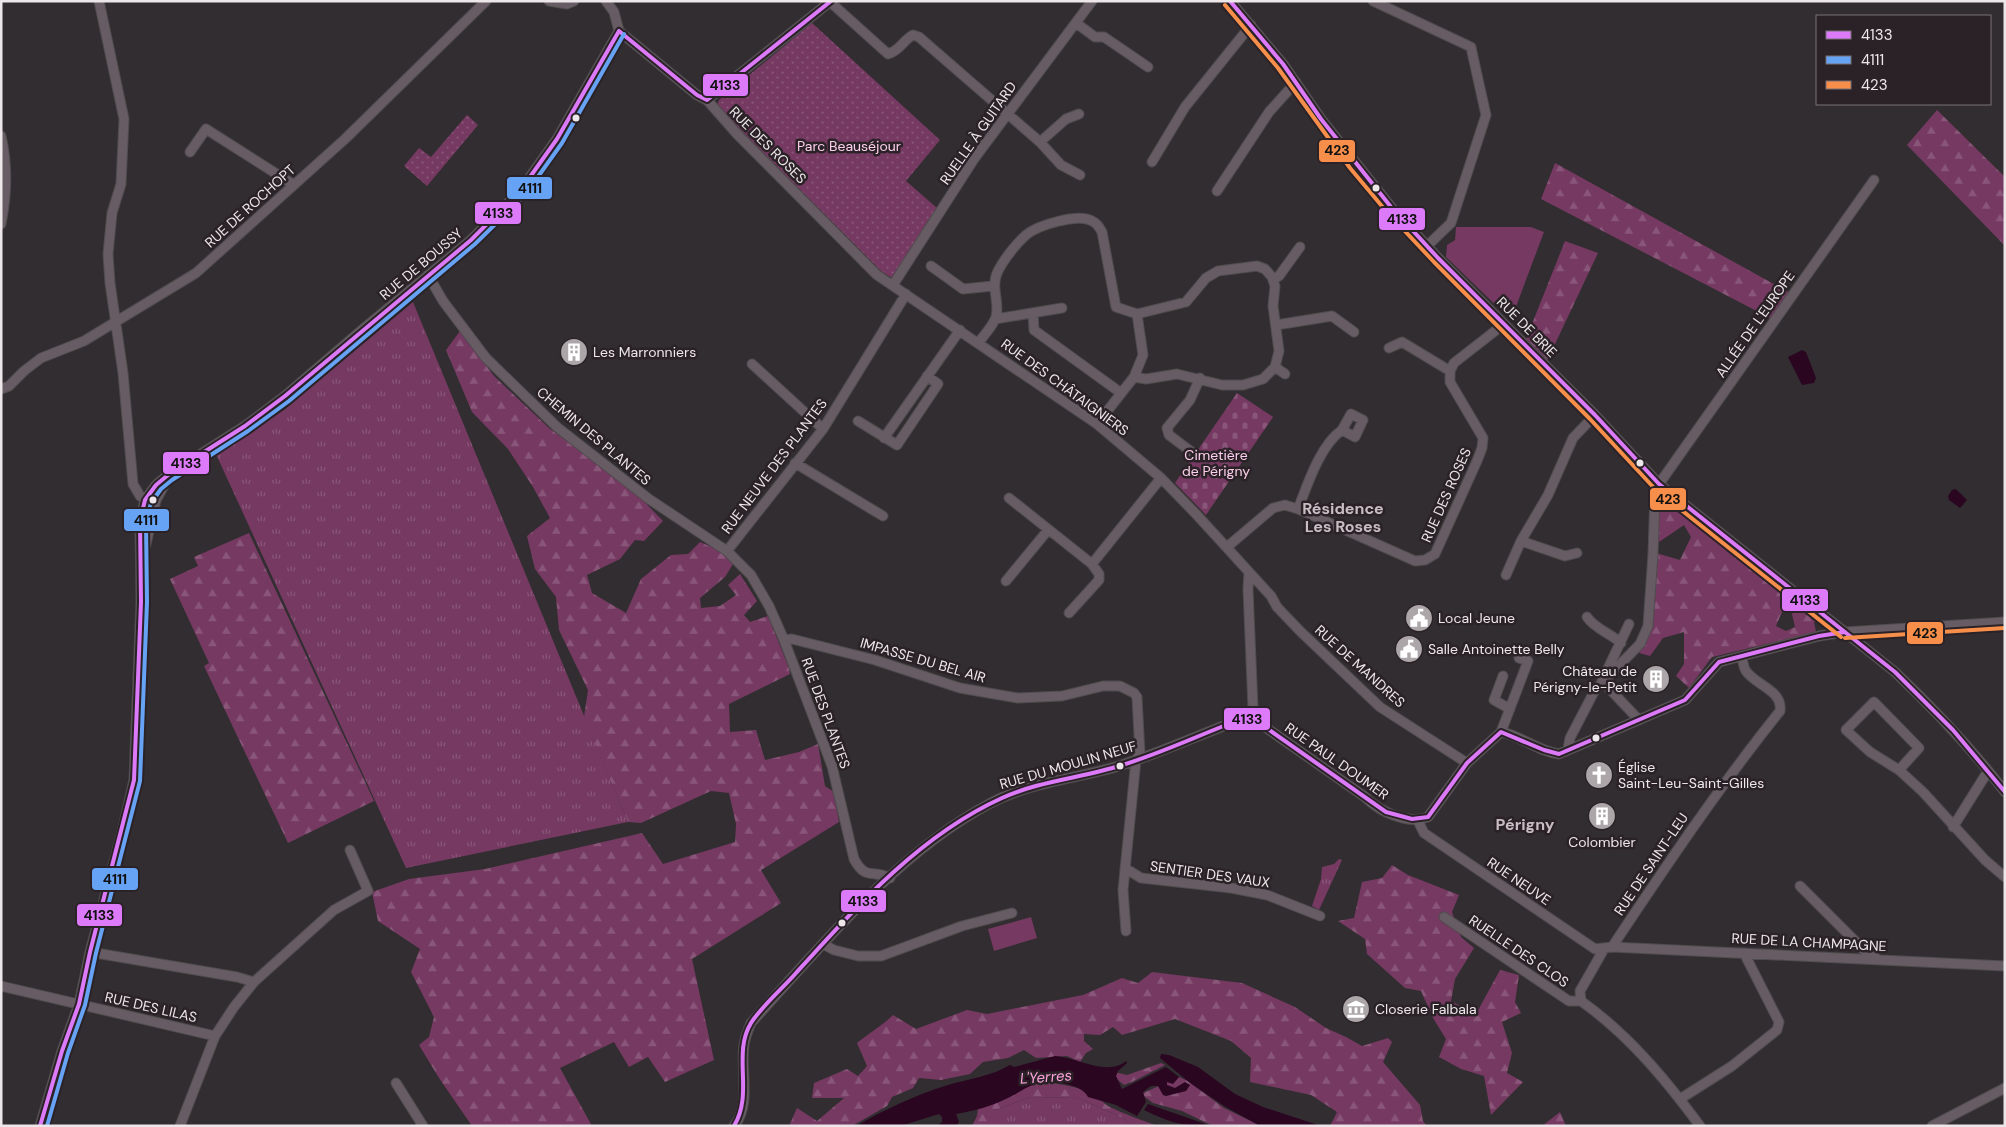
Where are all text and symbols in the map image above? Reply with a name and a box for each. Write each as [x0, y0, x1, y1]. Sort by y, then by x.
legend [1816, 15, 1991, 105]
text: 4133 [1861, 25, 1893, 45]
text: 4111 [1861, 50, 1884, 70]
line badge: 4133 [702, 73, 749, 97]
text: 423 [1861, 75, 1888, 95]
text: 4133 [709, 76, 741, 94]
street label: RUELLE À GUITARD [936, 78, 1020, 188]
street label: RUE DES ROSES [726, 103, 810, 187]
unlabelled marker [571, 113, 581, 123]
park label: Parc Beauséjour [797, 137, 901, 155]
line badge: 423 [1318, 139, 1356, 163]
text: 423 [1324, 141, 1350, 159]
street label: RUE DE ROCHOPT [201, 160, 299, 251]
line badge: 4111 [506, 176, 553, 200]
text: 4111 [518, 179, 542, 197]
unlabelled marker [1371, 183, 1381, 193]
line badge: 4133 [474, 201, 522, 225]
text: 4133 [482, 204, 514, 222]
line badge: 4133 [1378, 207, 1426, 231]
text: 4133 [1386, 210, 1418, 228]
street label: RUE DE BOUSSY [376, 224, 466, 304]
street label: ALLÉE DE L'EUROPE [1712, 267, 1799, 381]
street label: RUE DE BRIE [1493, 293, 1561, 361]
street label: RUE DES CHÂTAIGNIERS [998, 335, 1132, 439]
building icon: Les Marronniers [559, 337, 589, 367]
place label: Les Marronniers [593, 343, 696, 361]
street label: CHEMIN DES PLANTES [533, 383, 655, 489]
street label: RUE NEUVE DES PLANTES [717, 395, 831, 537]
street label: RUE DES ROSES [1417, 445, 1475, 545]
park label: Cimetière de Périgny [1182, 446, 1250, 480]
line badge: 4133 [162, 451, 210, 475]
text: 4133 [170, 454, 202, 472]
unlabelled marker [1635, 458, 1645, 468]
line badge: 423 [1649, 487, 1687, 511]
text: 423 [1655, 490, 1681, 508]
unlabelled marker [148, 495, 158, 505]
district label: Résidence Les Roses [1302, 498, 1384, 537]
line badge: 4111 [123, 508, 170, 532]
text: 4111 [134, 511, 158, 529]
line badge: 4133 [1781, 588, 1829, 612]
text: 4133 [1789, 591, 1821, 609]
public building icon: Local Jeune [1404, 603, 1434, 633]
place label: Local Jeune [1438, 609, 1515, 627]
street label: RUE DE MANDRES [1311, 621, 1409, 711]
line badge: 423 [1906, 621, 1944, 645]
text: 423 [1912, 624, 1938, 642]
street label: IMPASSE DU BEL AIR [858, 633, 988, 687]
public building icon: Salle Antoinette Belly [1394, 634, 1424, 664]
place label: Salle Antoinette Belly [1428, 640, 1565, 658]
street label: RUE DES PLANTES [798, 655, 854, 771]
place label: Château de Périgny-le-Petit [1533, 662, 1637, 696]
building icon: Château de Périgny-le-Petit [1641, 664, 1671, 694]
line badge: 4133 [1223, 707, 1271, 731]
text: 4133 [1231, 710, 1263, 728]
street label: RUE PAUL DOUMER [1282, 718, 1392, 804]
unlabelled marker [1591, 733, 1601, 743]
street label: RUE DU MOULIN NEUF [997, 737, 1139, 793]
place label: Église Saint-Leu-Saint-Gilles [1618, 758, 1764, 792]
church icon: Église Saint-Leu-Saint-Gilles [1584, 760, 1614, 790]
unlabelled marker [1115, 761, 1125, 771]
building icon: Colombier [1587, 801, 1617, 831]
street label: RUE DE SAINT-LEU [1610, 809, 1692, 919]
district label: Périgny [1496, 814, 1555, 835]
place label: Colombier [1568, 833, 1636, 851]
street label: RUE NEUVE [1484, 853, 1554, 909]
street label: SENTIER DES VAUX [1149, 857, 1271, 891]
line badge: 4111 [91, 867, 139, 891]
text: 4111 [103, 870, 127, 888]
line badge: 4133 [840, 889, 887, 913]
text: 4133 [847, 892, 879, 910]
line badge: 4133 [76, 903, 123, 927]
text: 4133 [83, 906, 115, 924]
street label: RUELLE DES CLOS [1466, 911, 1572, 991]
unlabelled marker [837, 918, 847, 928]
street label: RUE DE LA CHAMPAGNE [1731, 929, 1887, 955]
street label: RUE DES LILAS [103, 988, 199, 1026]
museum icon: Closerie Falbala [1341, 994, 1371, 1024]
place label: Closerie Falbala [1375, 1000, 1477, 1018]
water label: L'Yerres [1019, 1065, 1073, 1089]

